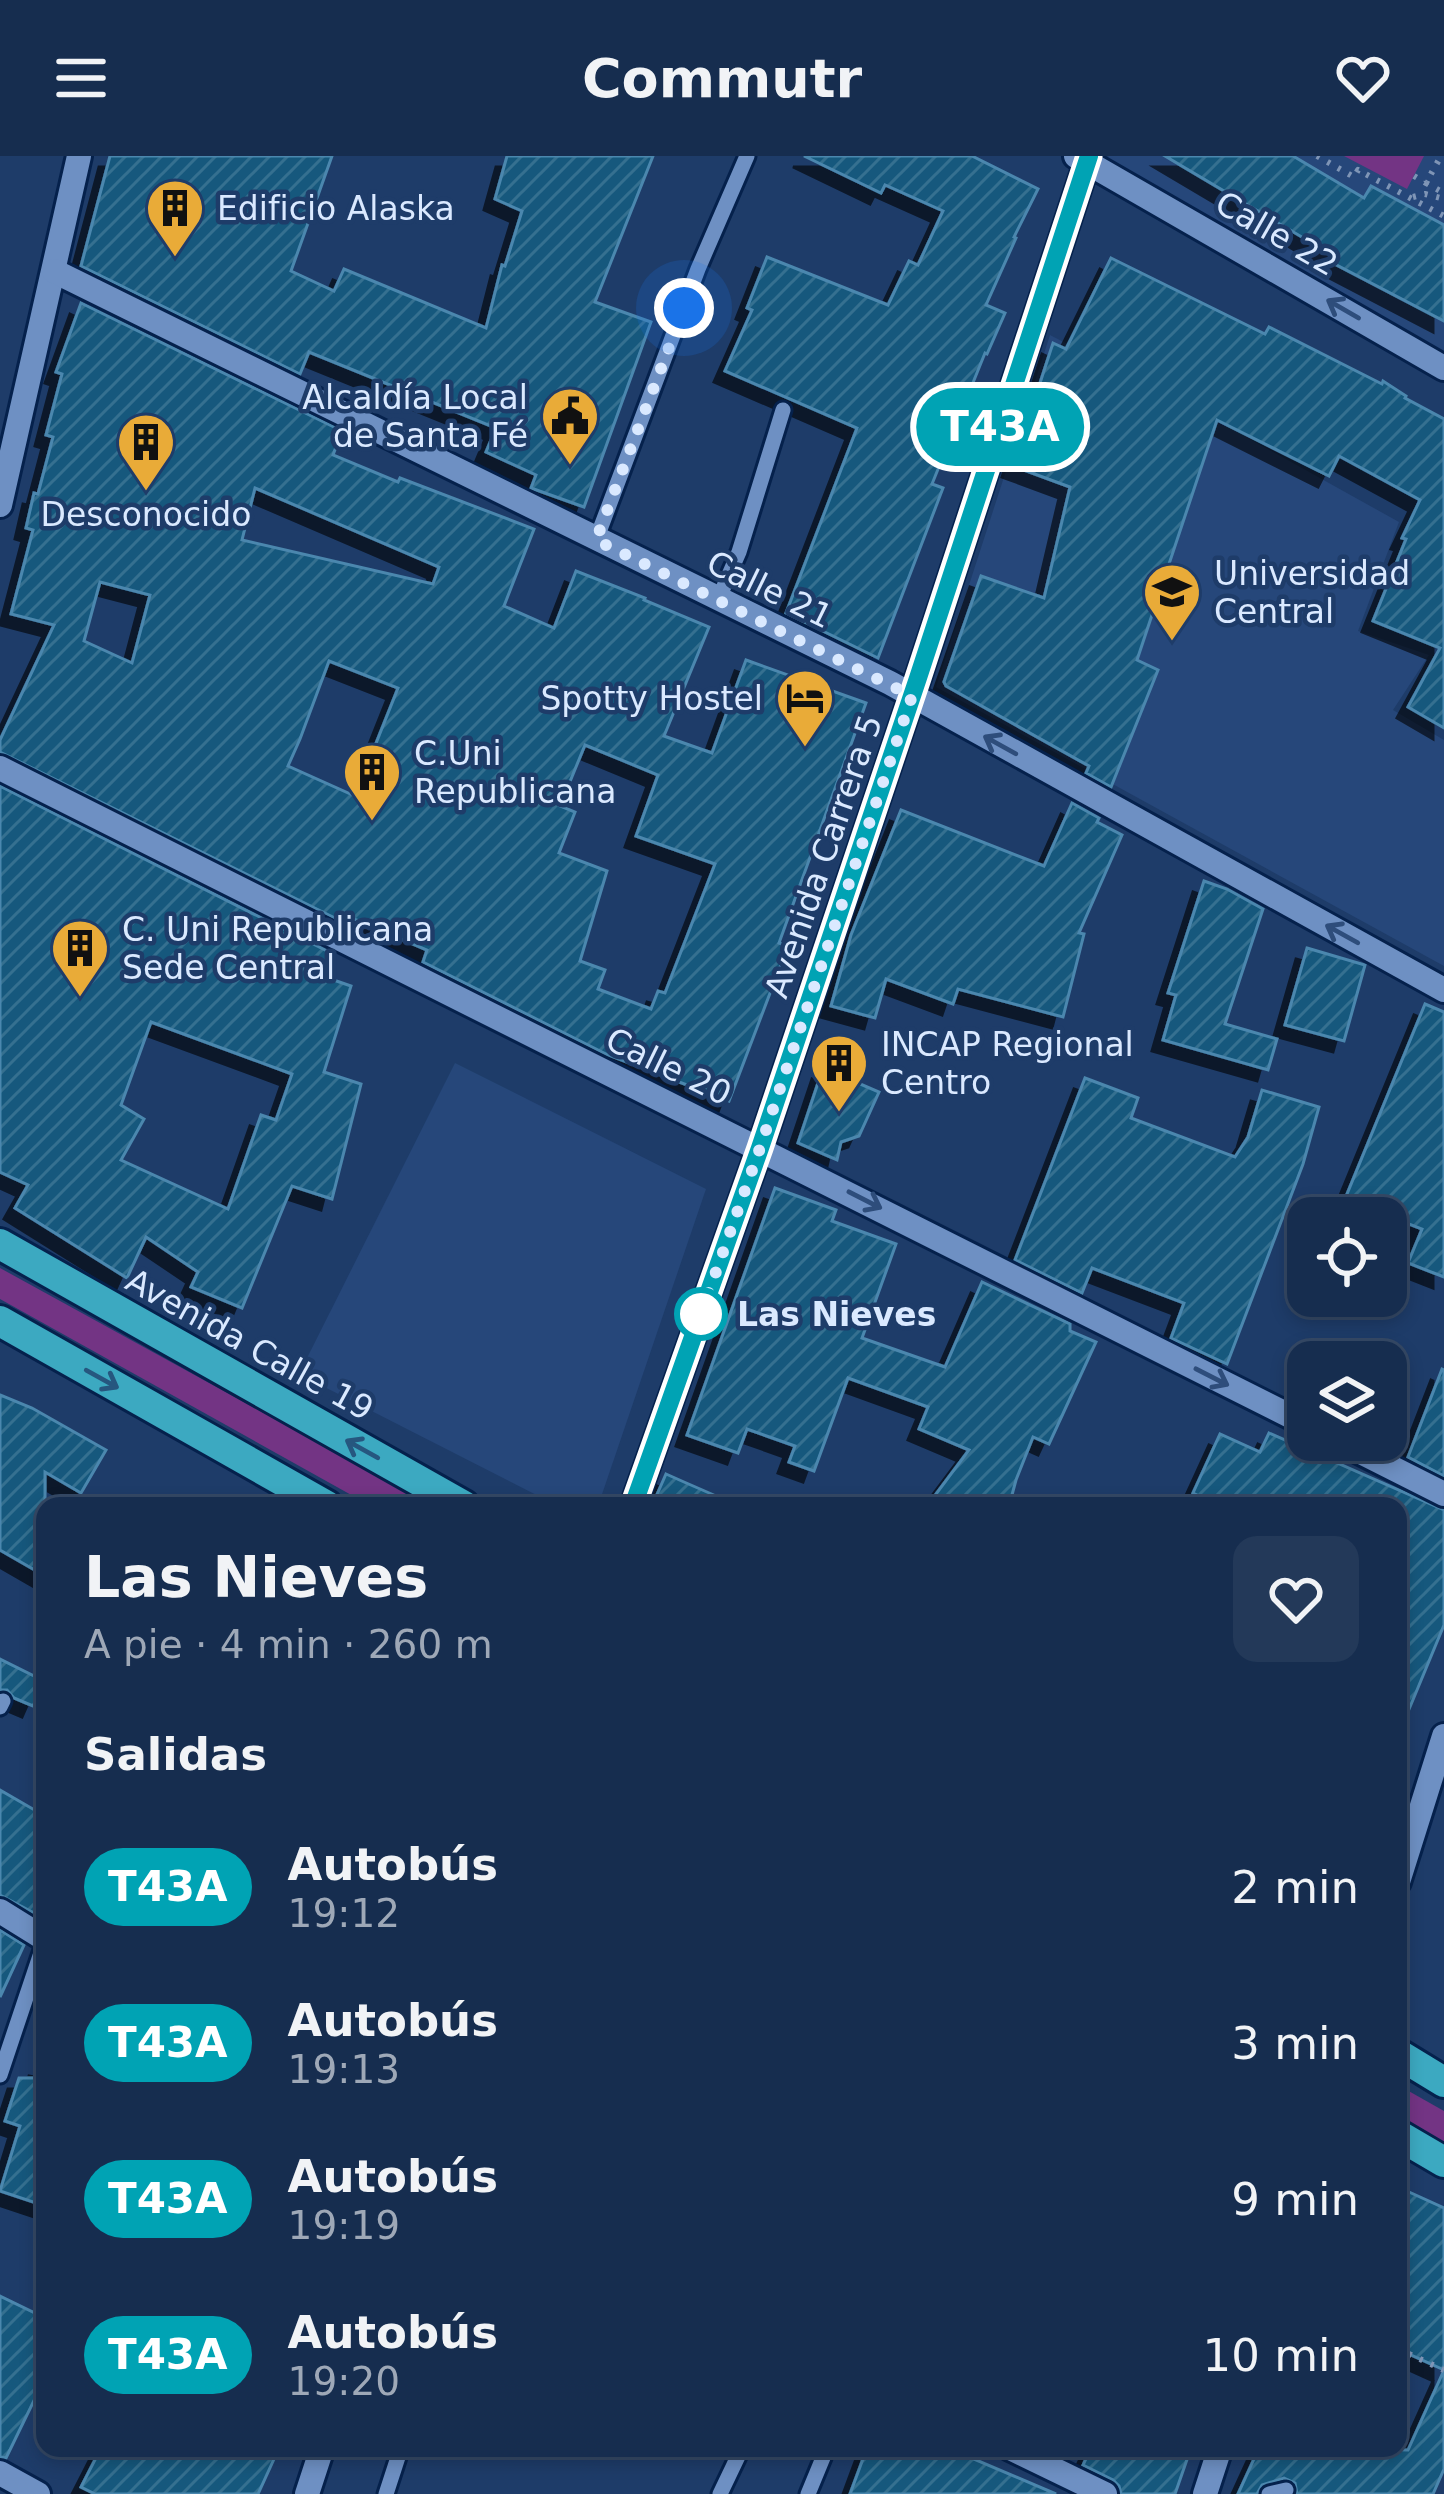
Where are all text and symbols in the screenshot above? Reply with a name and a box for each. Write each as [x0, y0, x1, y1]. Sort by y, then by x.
icon: menu [48, 45, 114, 111]
icon: heart [1330, 45, 1396, 111]
text: Commutr [582, 47, 862, 110]
building icon: Edificio Alaska [144, 177, 206, 259]
street label: Calle 22 [1209, 183, 1345, 284]
place label: Edificio Alaska [217, 189, 455, 228]
your location [654, 278, 714, 338]
one-way arrow [1326, 297, 1361, 321]
place label: Alcaldía Local de Santa Fé [302, 378, 528, 455]
public building icon: Alcaldía Local de Santa Fé [539, 385, 601, 467]
line badge: T43A [916, 388, 1084, 466]
text: T43A [940, 402, 1060, 451]
building icon: Desconocido [115, 411, 177, 493]
place label: Desconocido [41, 495, 251, 534]
street label: Calle 21 [701, 542, 839, 636]
place label: Universidad Central [1214, 554, 1410, 631]
school or university icon: Universidad Central [1141, 561, 1203, 643]
hotel icon: Spotty Hostel [774, 667, 836, 749]
place label: Spotty Hostel [540, 679, 763, 718]
street label: Avenida Carrera 5 [757, 709, 890, 1003]
one-way arrow [984, 733, 1019, 756]
place label: C.Uni Republicana [414, 734, 616, 811]
building icon: C.Uni Republicana [341, 741, 403, 823]
place label: C. Uni Republicana Sede Central [122, 910, 433, 987]
building icon: C. Uni Republicana Sede Central [49, 917, 111, 999]
one-way arrow [1325, 921, 1360, 945]
street label: Calle 20 [600, 1019, 738, 1113]
place label: INCAP Regional Centro [881, 1025, 1134, 1102]
building icon: INCAP Regional Centro [808, 1032, 870, 1114]
one-way arrow [846, 1190, 882, 1213]
map controls [1287, 1197, 1407, 1461]
button: locate [1287, 1197, 1407, 1317]
street label: Avenida Calle 19 [119, 1260, 380, 1429]
marker: Las Nieves [676, 1289, 726, 1339]
place label: Las Nieves [737, 1295, 936, 1334]
button: layers [1287, 1341, 1407, 1461]
one-way arrow [1194, 1366, 1230, 1389]
one-way arrow [84, 1367, 119, 1391]
one-way arrow [346, 1436, 381, 1460]
button: heart [1233, 1536, 1359, 1662]
text: Las Nieves [84, 1544, 428, 1610]
text: A pie · 4 min · 260 m [84, 1622, 493, 1667]
text: Salidas [84, 1728, 267, 1781]
text: Autobús [288, 1838, 498, 1891]
text: 2 min [1231, 1861, 1359, 1914]
text: T43A [108, 1862, 228, 1911]
text: 19:12 [288, 1891, 400, 1936]
text: Autobús [288, 1994, 498, 2047]
text: 3 min [1231, 2017, 1359, 2070]
text: T43A [108, 2018, 228, 2067]
text: 19:13 [288, 2047, 400, 2092]
text: Autobús [288, 2150, 498, 2203]
text: 9 min [1231, 2173, 1359, 2226]
text: T43A [108, 2174, 228, 2223]
text: 19:19 [288, 2203, 400, 2248]
text: Autobús [288, 2306, 498, 2359]
text: 10 min [1203, 2329, 1359, 2382]
text: T43A [108, 2330, 228, 2379]
text: 19:20 [288, 2359, 400, 2404]

